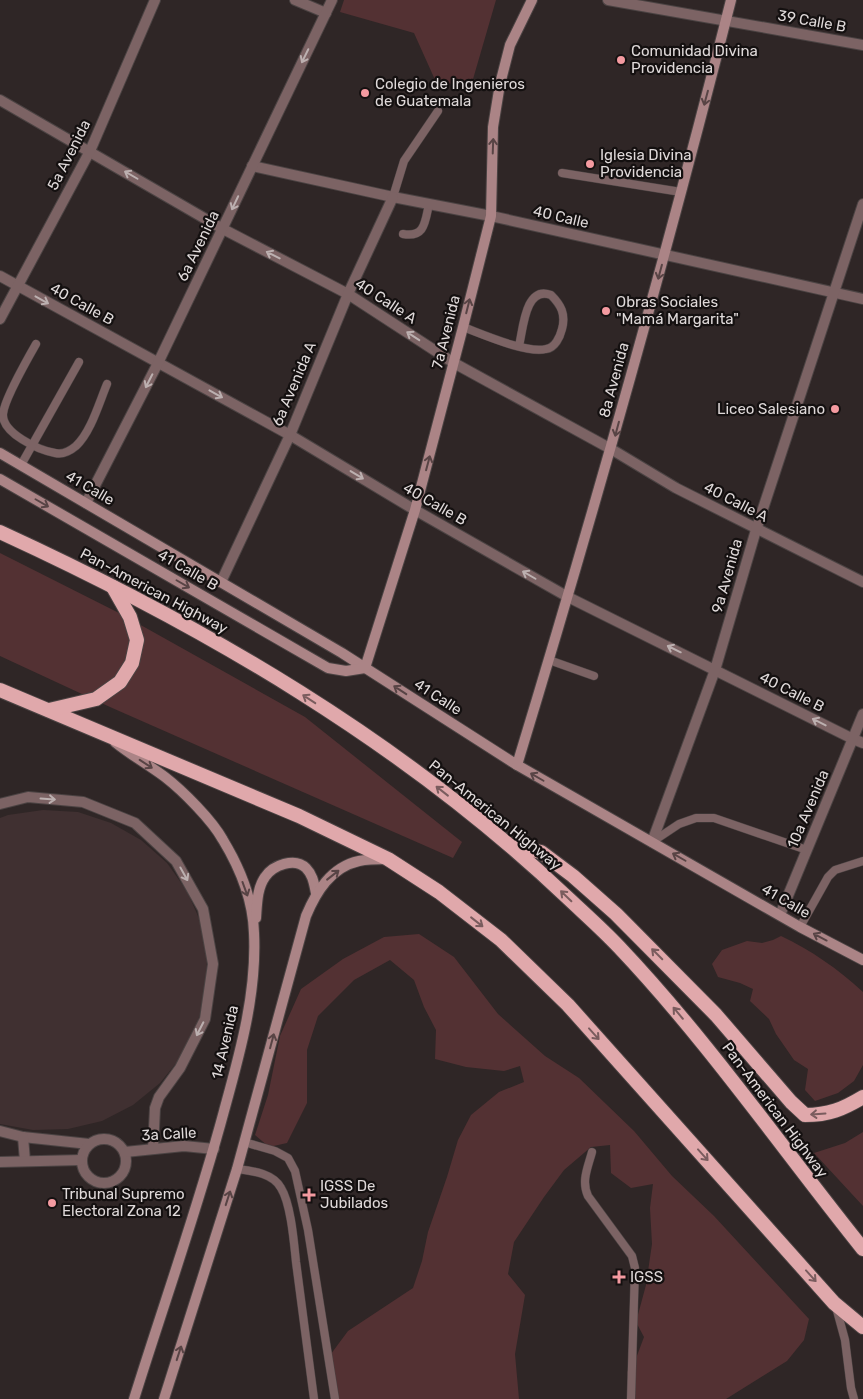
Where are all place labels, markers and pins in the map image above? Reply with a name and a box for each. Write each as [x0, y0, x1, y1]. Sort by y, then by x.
place label: Comunidad Divina Providencia [631, 42, 758, 77]
marker: Comunidad Divina Providencia [615, 54, 627, 66]
place label: Colegio de Ingenieros de Guatemala [375, 75, 525, 110]
marker: Colegio de Ingenieros de Guatemala [359, 87, 371, 99]
place label: Iglesia Divina Providencia [600, 146, 692, 181]
marker: Iglesia Divina Providencia [584, 158, 596, 170]
place label: Obras Sociales "Mamá Margarita" [616, 293, 739, 328]
marker: Obras Sociales "Mamá Margarita" [600, 305, 612, 317]
place label: Liceo Salesiano [717, 400, 825, 418]
marker: Liceo Salesiano [829, 403, 841, 415]
place label: IGSS De Jubilados [320, 1177, 388, 1212]
place label: Tribunal Supremo Electoral Zona 12 [62, 1185, 185, 1220]
marker: IGSS De Jubilados [302, 1188, 316, 1202]
marker: Tribunal Supremo Electoral Zona 12 [46, 1197, 58, 1209]
place label: IGSS [630, 1268, 663, 1286]
marker: IGSS [612, 1270, 626, 1284]

